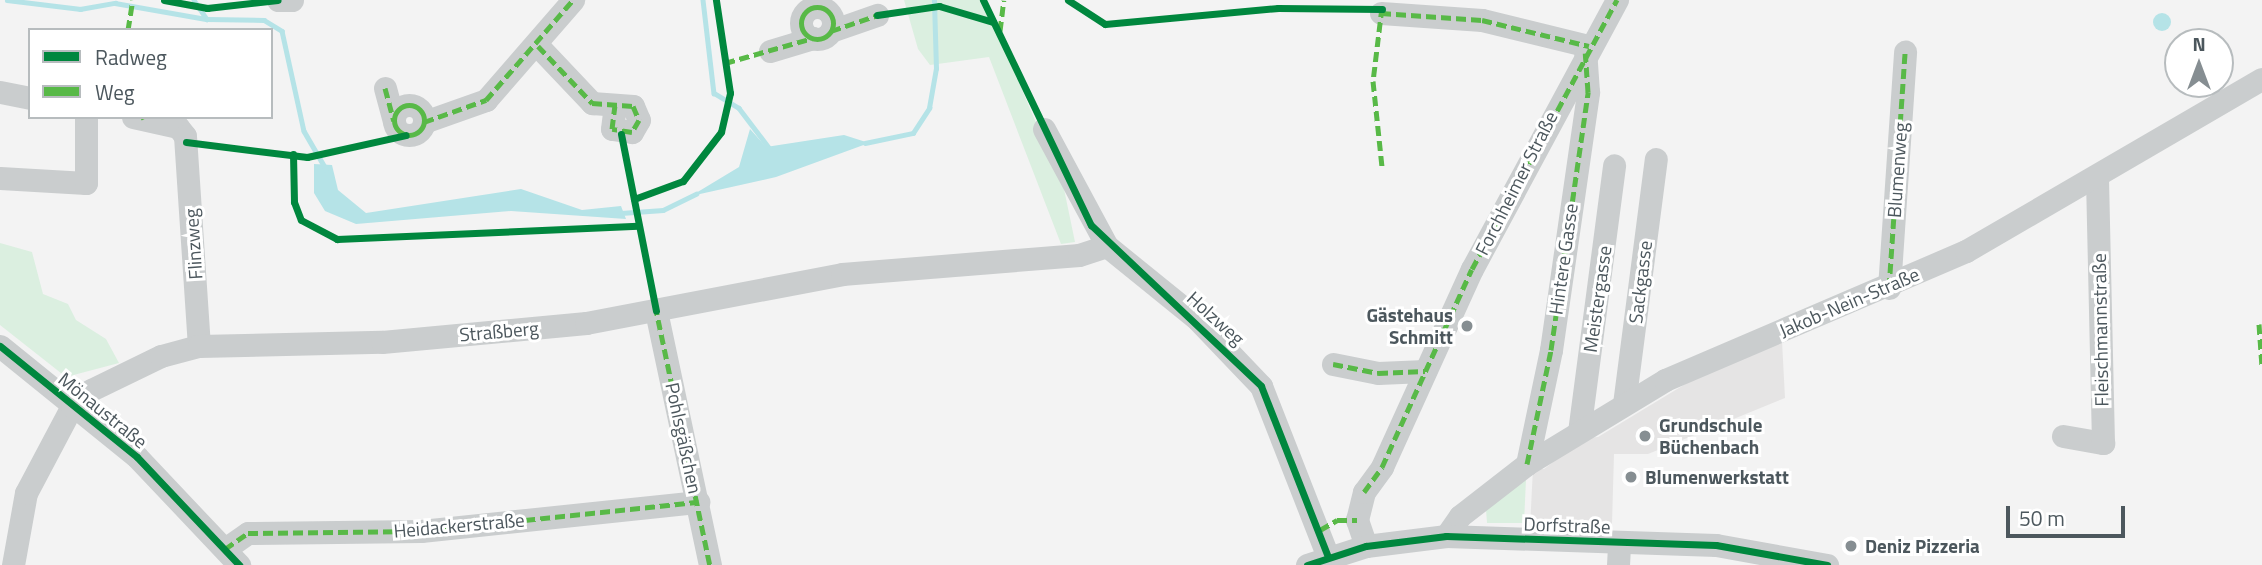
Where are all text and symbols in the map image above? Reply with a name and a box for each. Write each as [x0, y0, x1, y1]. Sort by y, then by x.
legend [28, 28, 273, 119]
north arrow [2164, 28, 2234, 98]
text: N [2192, 29, 2206, 58]
text: Radweg [95, 41, 167, 73]
text: Weg [95, 76, 135, 108]
street label: Forchheimer Straße [1470, 107, 1562, 259]
street label: Blumenweg [1882, 122, 1912, 218]
street label: Hintere Gasse [1544, 202, 1582, 316]
street label: Flinzweg [179, 208, 207, 280]
street label: Sackgasse [1624, 239, 1656, 325]
street label: Meistergasse [1578, 244, 1616, 354]
street label: Fleischmannstraße [2087, 253, 2113, 407]
street label: Jakob-Nein-Straße [1775, 262, 1923, 342]
street label: Holzweg [1183, 286, 1249, 350]
place label: Gästehaus Schmitt [1366, 304, 1453, 348]
street label: Straßberg [458, 316, 540, 346]
marker: Gästehaus Schmitt [1459, 318, 1475, 334]
street label: Mönaustraße [54, 367, 152, 453]
street label: Pohlsgäßchen [661, 380, 707, 496]
place label: Grundschule Büchenbach [1659, 414, 1762, 458]
marker: Grundschule Büchenbach [1637, 428, 1653, 444]
place label: Blumenwerkstatt [1645, 466, 1789, 488]
marker: Blumenwerkstatt [1623, 469, 1639, 485]
scale bar [2010, 491, 2129, 536]
text: 50 m [2019, 502, 2065, 534]
street label: Heidackerstraße [393, 508, 525, 542]
street label: Dorfstraße [1523, 512, 1611, 538]
place label: Deniz Pizzeria [1865, 535, 1980, 557]
marker: Deniz Pizzeria [1843, 538, 1859, 554]

